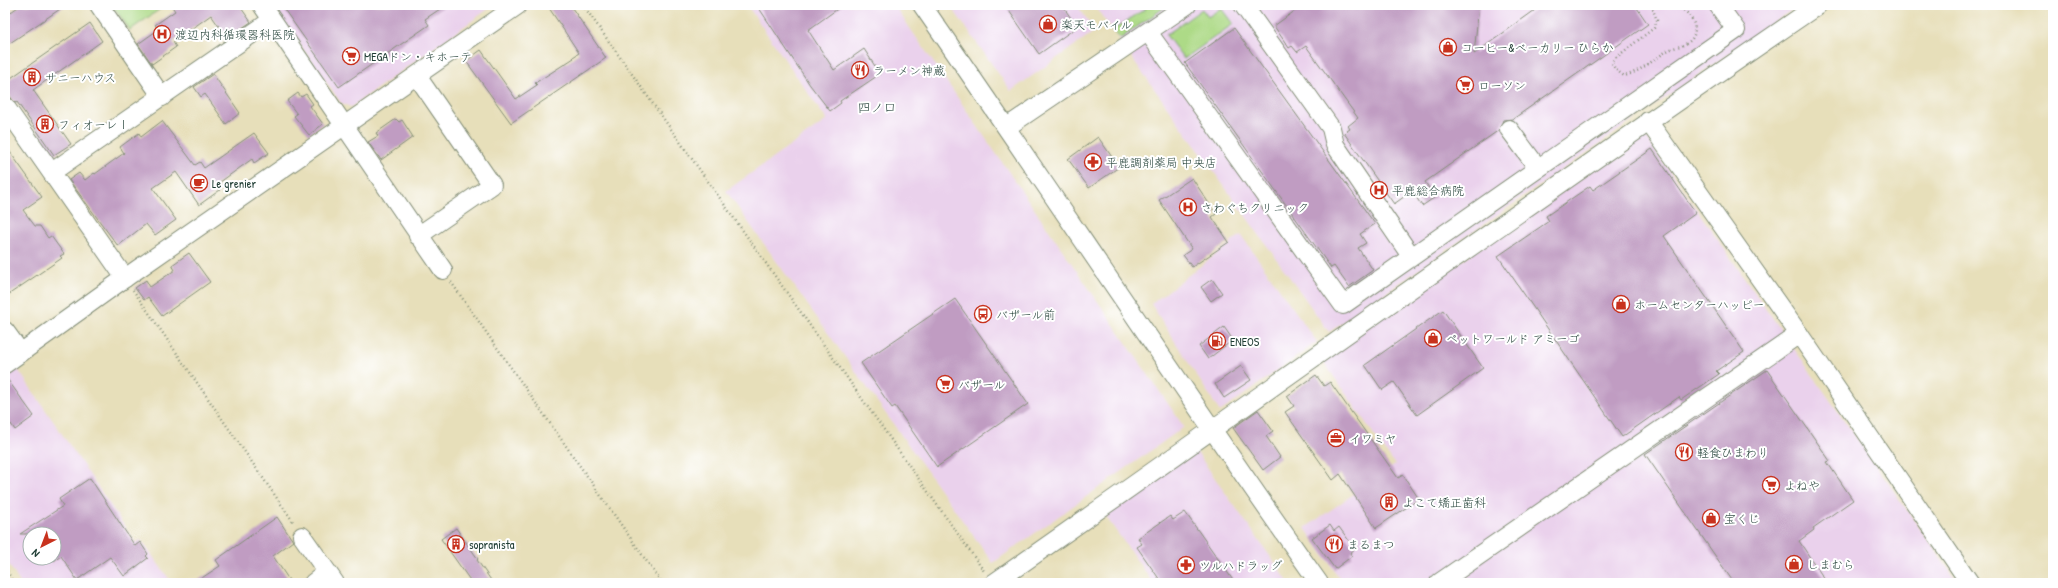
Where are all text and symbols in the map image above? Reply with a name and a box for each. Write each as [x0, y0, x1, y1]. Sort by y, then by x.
shop icon: 楽天モバイル [1038, 14, 1058, 34]
place label: 楽天モバイル [1061, 16, 1132, 33]
hospital icon: 渡辺内科循環器科医院 [152, 24, 172, 44]
place label: 渡辺内科循環器科医院 [175, 26, 295, 43]
shop icon: コーヒー&ベーカリー ひらか [1438, 37, 1458, 57]
place label: コーヒー&ベーカリー ひらか [1461, 39, 1613, 56]
supermarket icon: MEGAドン・キホーテ [341, 46, 361, 66]
place label: MEGAドン・キホーテ [364, 48, 472, 65]
restaurant icon: ラーメン神蔵 [850, 60, 870, 80]
place label: ラーメン神蔵 [873, 62, 945, 79]
building icon: サニーハウス [22, 67, 42, 87]
place label: サニーハウス [45, 69, 116, 86]
supermarket icon: ローソン [1455, 75, 1475, 95]
place label: ローソン [1478, 77, 1526, 94]
district label: 四ノ口 [857, 98, 897, 116]
building icon: フィオーレⅠ [35, 114, 55, 134]
place label: フィオーレⅠ [58, 116, 130, 133]
pharmacy icon: 平鹿調剤薬局 中央店 [1083, 152, 1103, 172]
place label: 平鹿調剤薬局 中央店 [1106, 154, 1217, 171]
cafe icon: Le grenier [189, 173, 209, 193]
place label: Le grenier [212, 175, 257, 192]
hospital icon: 平鹿総合病院 [1369, 180, 1389, 200]
place label: 平鹿総合病院 [1392, 182, 1464, 199]
hospital icon: さわぐちクリニック [1178, 197, 1198, 217]
place label: さわぐちクリニック [1201, 199, 1309, 216]
shop icon: ホームセンターハッピー [1611, 294, 1631, 314]
place label: ホームセンターハッピー [1634, 296, 1764, 313]
bus stop icon: バザール前 [973, 304, 993, 324]
place label: バザール前 [996, 306, 1055, 323]
shop icon: ペットワールド アミーゴ [1423, 328, 1443, 348]
place label: ペットワールド アミーゴ [1446, 330, 1580, 347]
fuel station icon: ENEOS [1207, 331, 1227, 351]
place label: ENEOS [1230, 333, 1260, 350]
supermarket icon: バザール [935, 374, 955, 394]
place label: バザール [958, 376, 1005, 393]
office icon: イワミヤ [1326, 428, 1346, 448]
place label: イワミヤ [1349, 430, 1397, 447]
restaurant icon: 軽食ひまわり [1674, 442, 1694, 462]
place label: 軽食ひまわり [1697, 444, 1769, 461]
supermarket icon: よねや [1761, 475, 1781, 495]
place label: よねや [1784, 477, 1820, 494]
building icon: よこて矯正歯科 [1379, 492, 1399, 512]
place label: よこて矯正歯科 [1402, 494, 1486, 511]
shop icon: 宝くじ [1701, 508, 1721, 528]
place label: 宝くじ [1724, 510, 1760, 527]
north arrow [22, 526, 62, 566]
building icon: sopranista [446, 534, 466, 554]
restaurant icon: まるまつ [1324, 534, 1344, 554]
place label: sopranista [469, 536, 515, 553]
place label: まるまつ [1347, 536, 1395, 553]
text: N [28, 546, 42, 561]
shop icon: しまむら [1784, 554, 1804, 574]
pharmacy icon: ツルハドラッグ [1176, 555, 1196, 575]
place label: しまむら [1807, 556, 1855, 573]
place label: ツルハドラッグ [1199, 557, 1283, 574]

